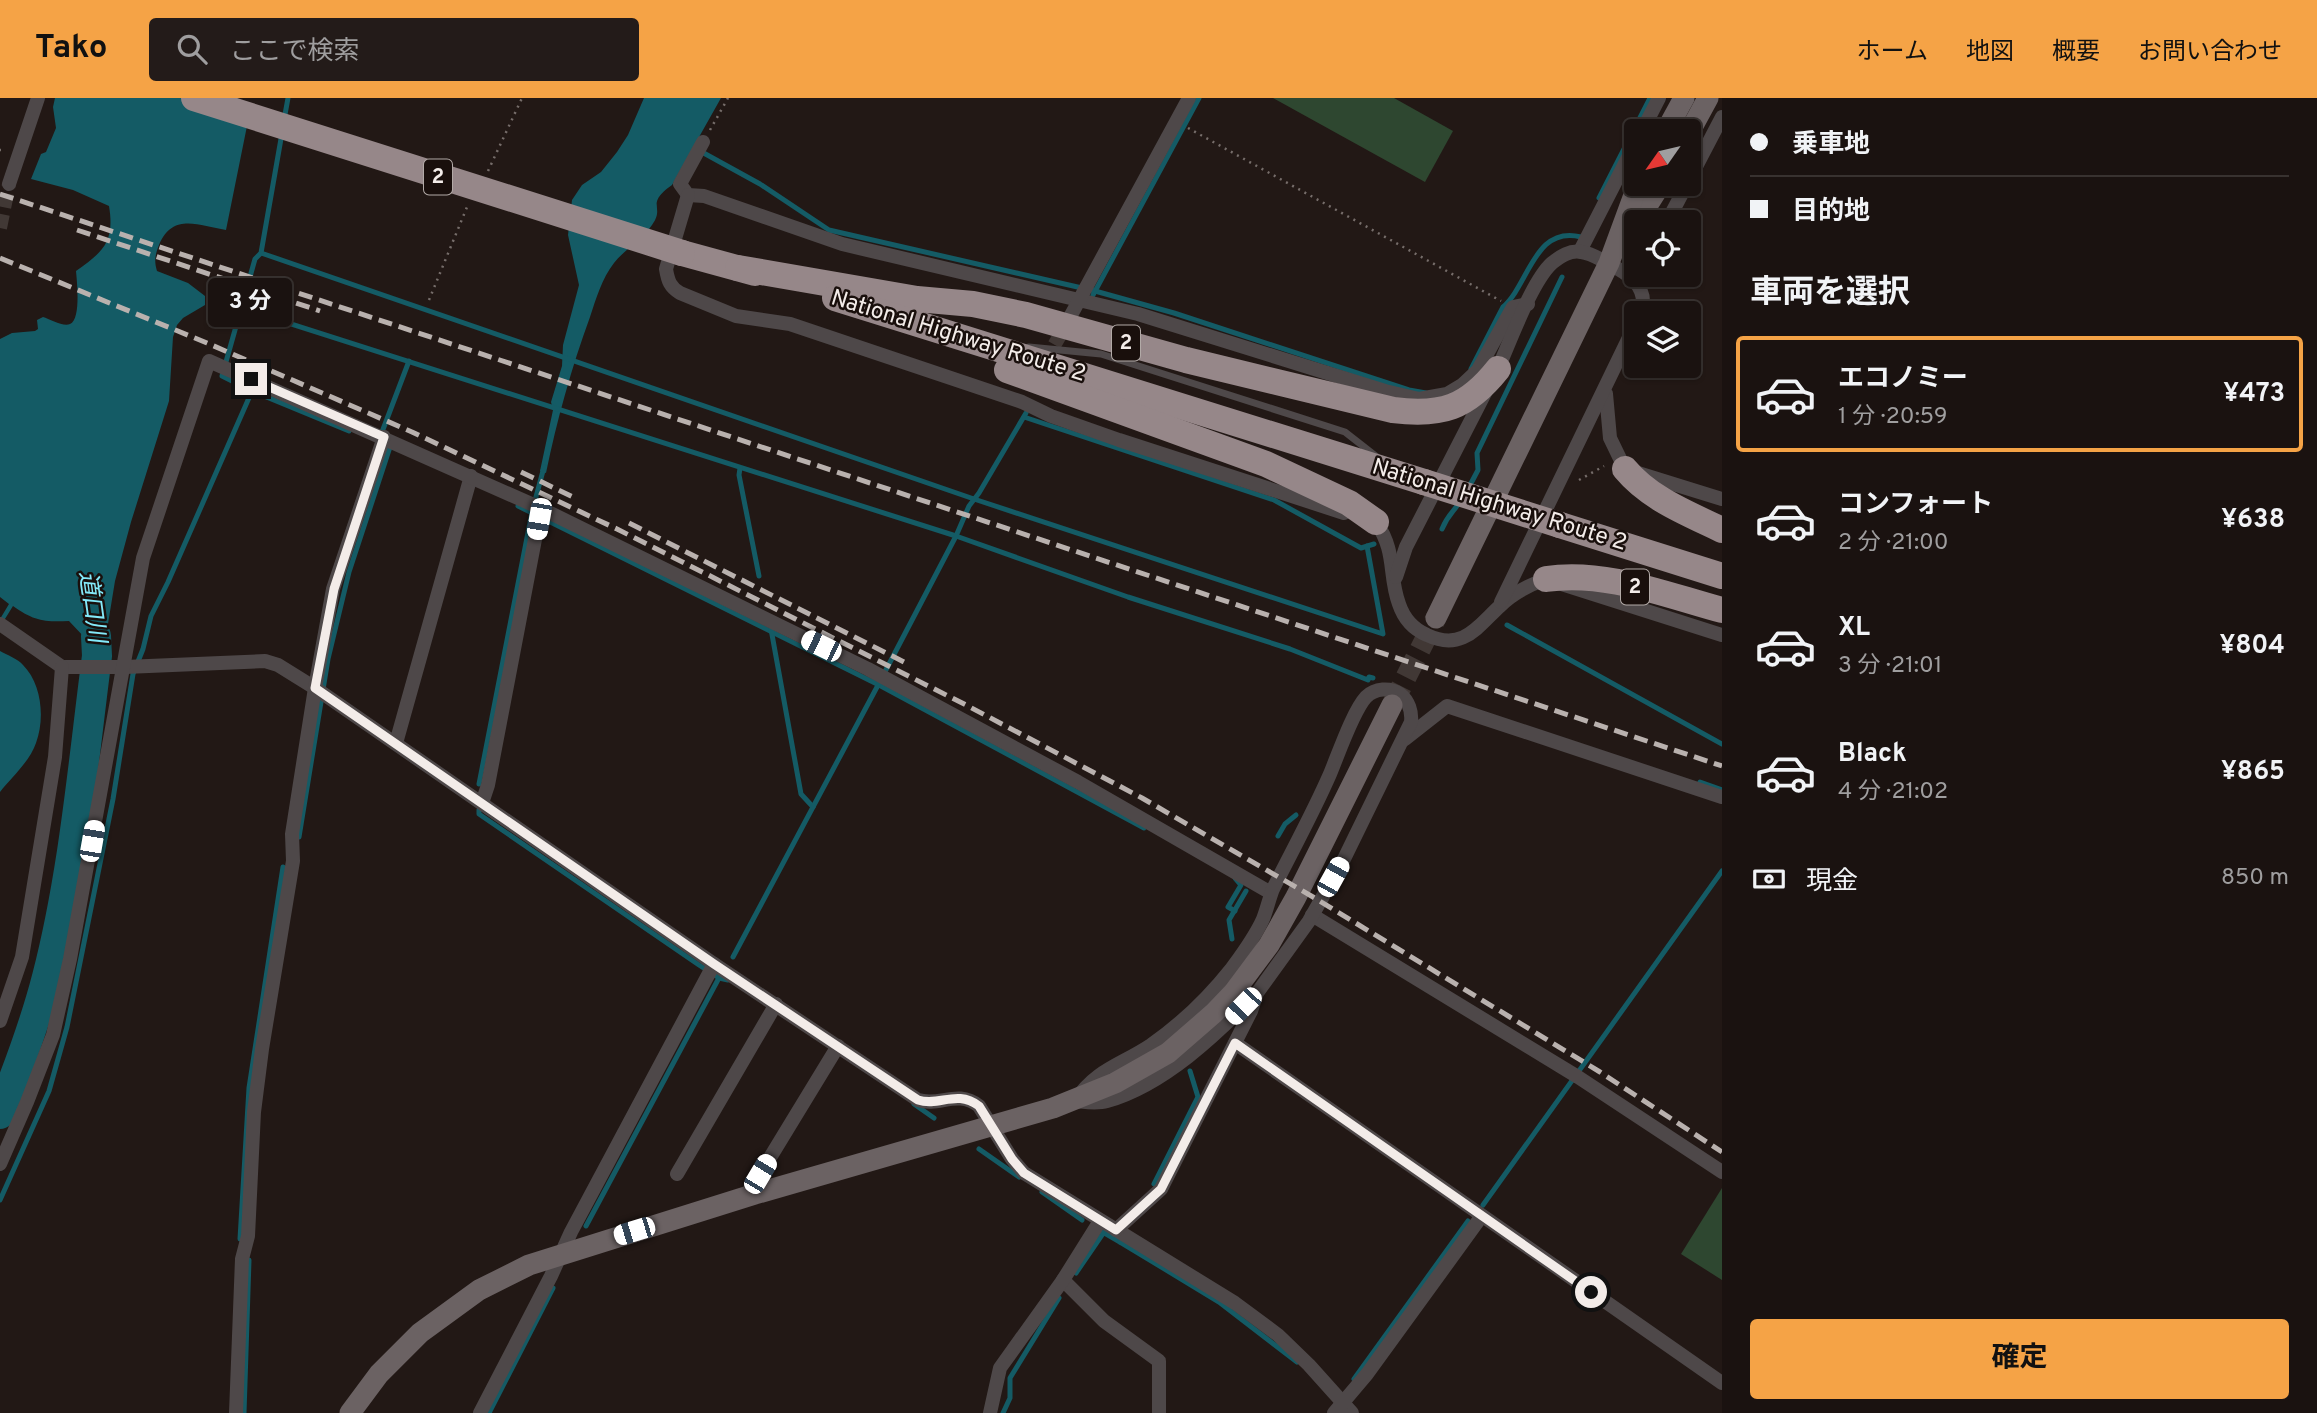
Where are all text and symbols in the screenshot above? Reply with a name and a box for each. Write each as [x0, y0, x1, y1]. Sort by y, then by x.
search box [149, 18, 639, 81]
text: Tako [35, 28, 107, 70]
icon: search [173, 30, 211, 68]
text: ここで検索 [229, 36, 359, 69]
text: ホーム [1857, 38, 1928, 68]
text: 地図 [1966, 38, 2014, 68]
text: 概要 [2052, 38, 2100, 68]
text: お問い合わせ [2138, 38, 2282, 68]
north arrow [1624, 119, 1701, 196]
map controls [1624, 119, 1701, 378]
text: 乗車地 [1792, 129, 1870, 162]
road number: 2 [424, 160, 452, 194]
text: 目的地 [1792, 196, 1870, 229]
button: locate [1624, 210, 1701, 287]
text: 車両を選択 [1750, 274, 1910, 314]
callout: 3 分 [209, 278, 293, 327]
street label: National Highway Route 2 [827, 284, 1089, 390]
text: 3 分 [229, 288, 271, 317]
button: layers [1624, 301, 1701, 378]
road number: 2 [1112, 326, 1140, 360]
route end [235, 363, 267, 395]
icon: car [1754, 363, 1817, 426]
text: エコノミー [1838, 363, 1968, 396]
text: ¥473 [2223, 378, 2285, 411]
text: 1 分 · 20:59 [1838, 403, 1948, 432]
street label: National Highway Route 2 [1368, 453, 1630, 559]
icon: car [1754, 489, 1817, 552]
text: コンフォート [1838, 489, 1993, 522]
car [526, 496, 553, 542]
text: ¥638 [2221, 504, 2285, 537]
text: 2 分 · 21:00 [1838, 529, 1948, 558]
water label: 道口川 [71, 569, 111, 648]
road number: 2 [1621, 570, 1649, 604]
text: XL [1838, 612, 1870, 645]
icon: car [1754, 615, 1817, 678]
car [798, 627, 845, 665]
text: ¥804 [2219, 630, 2285, 663]
text: 3 分 · 21:01 [1838, 652, 1942, 681]
text: Black [1838, 738, 1907, 771]
icon: car [1754, 741, 1817, 804]
text: ¥865 [2221, 756, 2285, 789]
text: 4 分 · 21:02 [1838, 778, 1948, 807]
car [79, 818, 106, 864]
car [1314, 854, 1353, 900]
icon: cash [1750, 860, 1788, 898]
text: 850 m [2221, 864, 2289, 893]
text: 現金 [1806, 866, 1858, 899]
car [1221, 984, 1266, 1028]
car [741, 1151, 780, 1197]
car [611, 1215, 658, 1247]
route start [1575, 1276, 1607, 1308]
button: 確定 [1750, 1319, 2289, 1399]

